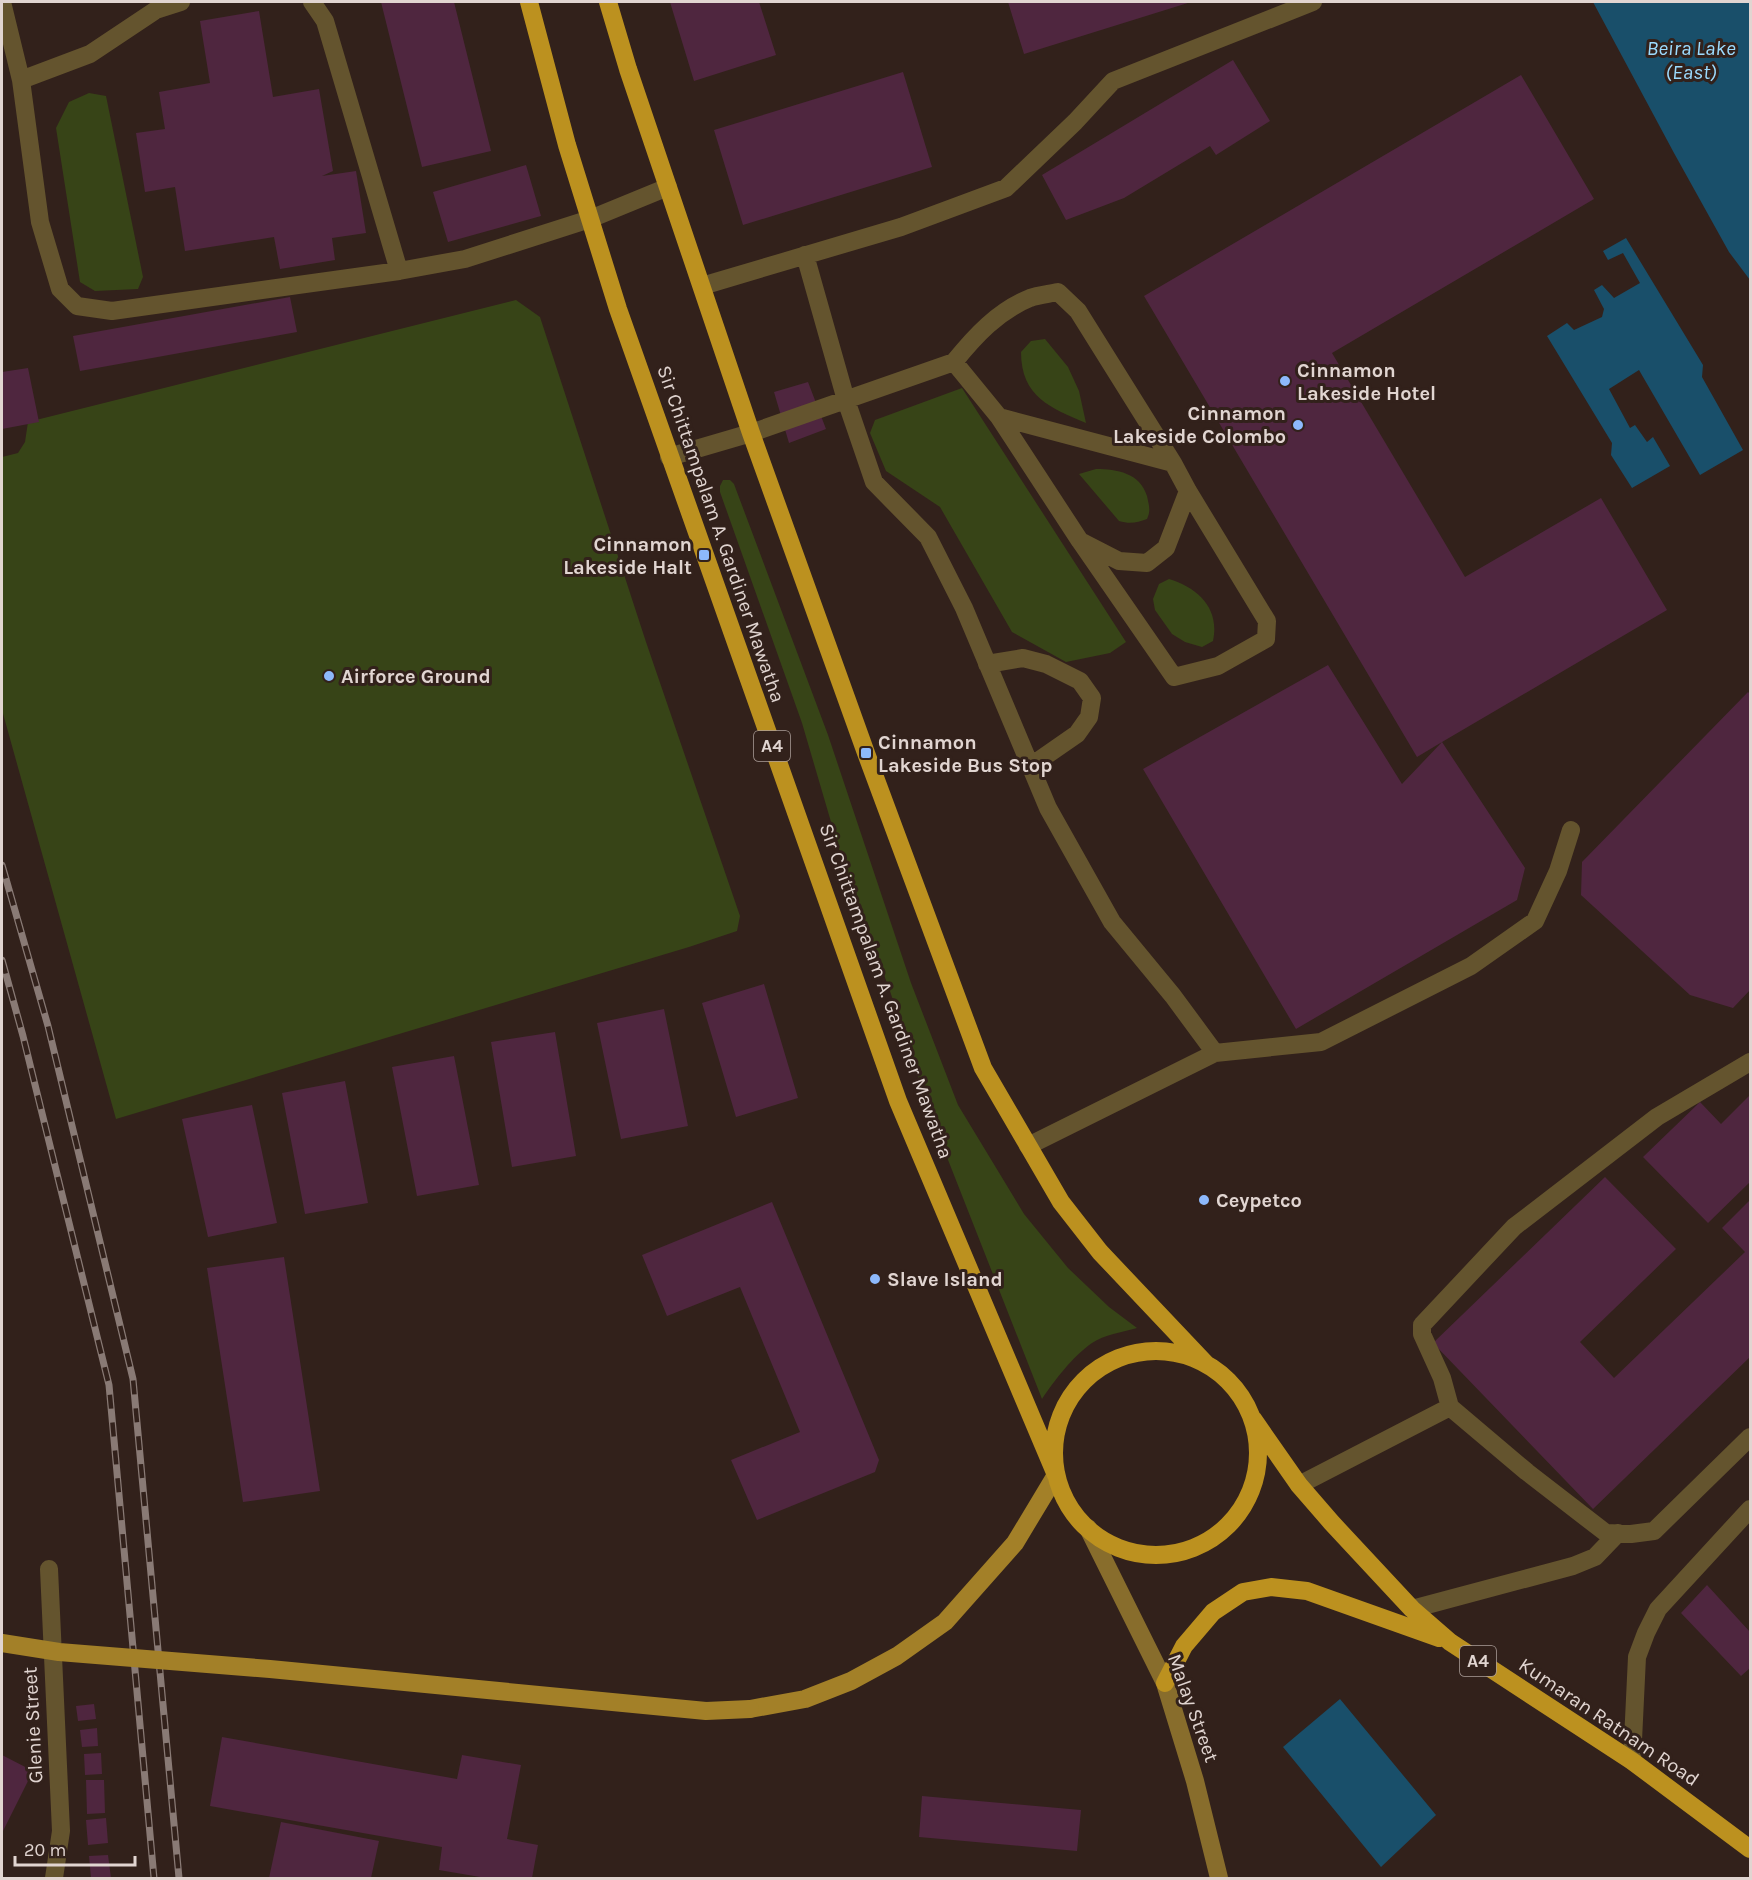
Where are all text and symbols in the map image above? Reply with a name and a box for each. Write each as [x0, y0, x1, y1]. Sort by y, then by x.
water label: Beira Lake (East) [1646, 36, 1736, 84]
place label: Cinnamon Lakeside Hotel [1297, 359, 1436, 405]
street label: Sir Chittampalam A. Gardiner Mawatha [652, 362, 790, 706]
marker: Cinnamon Lakeside Hotel [1278, 374, 1292, 388]
place label: Cinnamon Lakeside Colombo [1113, 402, 1286, 448]
marker: Cinnamon Lakeside Colombo [1291, 418, 1305, 432]
place label: Cinnamon Lakeside Halt [563, 533, 692, 579]
marker: Cinnamon Lakeside Halt [697, 548, 711, 562]
place label: Airforce Ground [341, 665, 491, 688]
marker: Airforce Ground [322, 669, 336, 683]
road number: A4 [754, 731, 790, 761]
place label: Cinnamon Lakeside Bus Stop [878, 731, 1052, 777]
marker: Cinnamon Lakeside Bus Stop [859, 746, 873, 760]
street label: Sir Chittampalam A. Gardiner Mawatha [814, 820, 958, 1162]
place label: Ceypetco [1216, 1189, 1302, 1212]
marker: Ceypetco [1197, 1193, 1211, 1207]
place label: Slave Island [887, 1268, 1003, 1291]
marker: Slave Island [868, 1272, 882, 1286]
road number: A4 [1460, 1646, 1496, 1676]
street label: Malay Street [1163, 1651, 1223, 1766]
street label: Kumaran Ratnam Road [1515, 1653, 1703, 1791]
street label: Glenie Street [18, 1666, 48, 1784]
scale bar [15, 1829, 135, 1867]
text: 20 m [24, 1839, 66, 1861]

